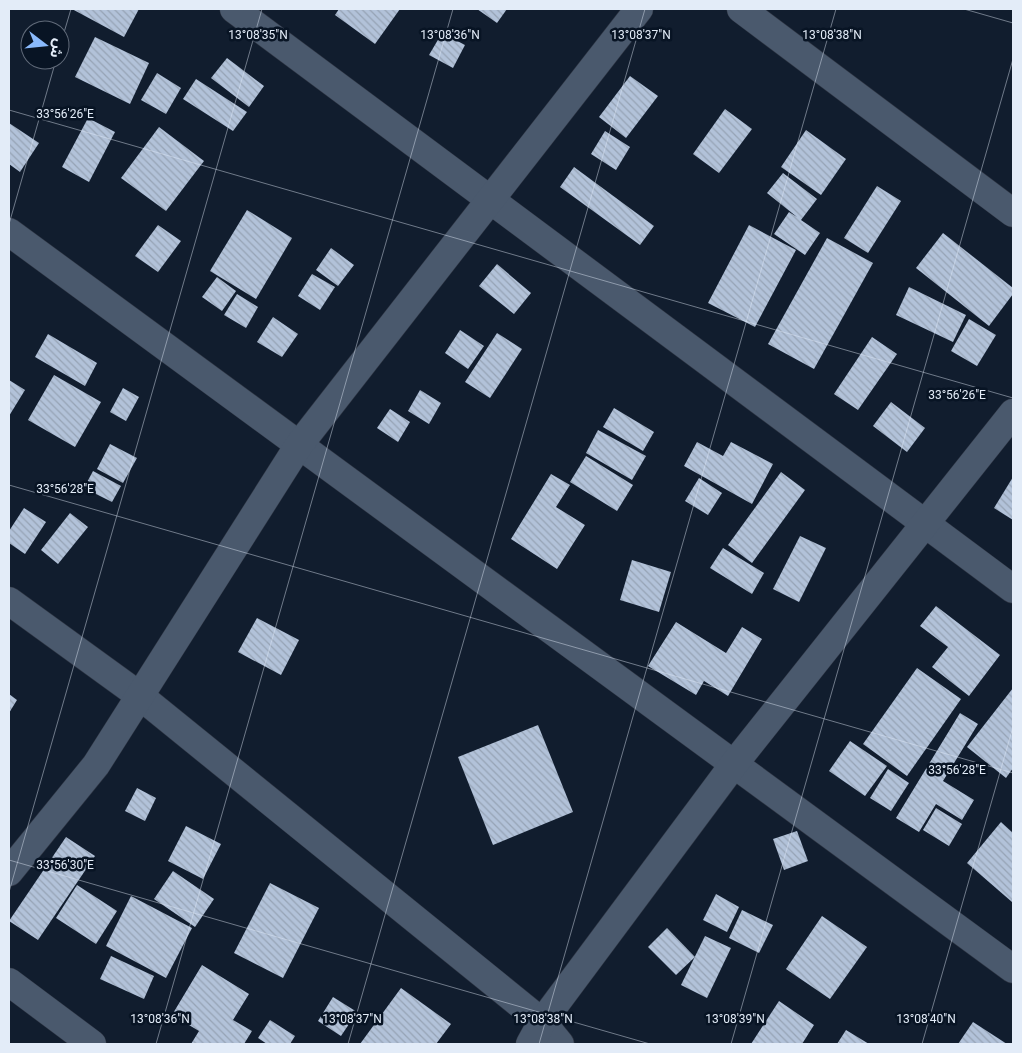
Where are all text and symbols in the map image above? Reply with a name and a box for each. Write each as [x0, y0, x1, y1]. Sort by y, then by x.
north arrow [20, 20, 70, 70]
text: 13°08'35"N [228, 28, 288, 42]
text: 13°08'36"N [420, 28, 480, 42]
text: 13°08'37"N [611, 28, 671, 42]
text: 13°08'38"N [802, 28, 862, 42]
text: ش [47, 37, 68, 60]
text: 33°56'26"E [36, 107, 94, 121]
text: 33°56'26"E [928, 388, 986, 402]
text: 33°56'28"E [36, 482, 94, 496]
text: 33°56'28"E [928, 763, 986, 777]
text: 33°56'30"E [36, 858, 94, 872]
text: 13°08'36"N [130, 1012, 190, 1026]
text: 13°08'37"N [322, 1012, 382, 1026]
text: 13°08'38"N [513, 1012, 573, 1026]
text: 13°08'39"N [705, 1012, 765, 1026]
text: 13°08'40"N [896, 1012, 956, 1026]

